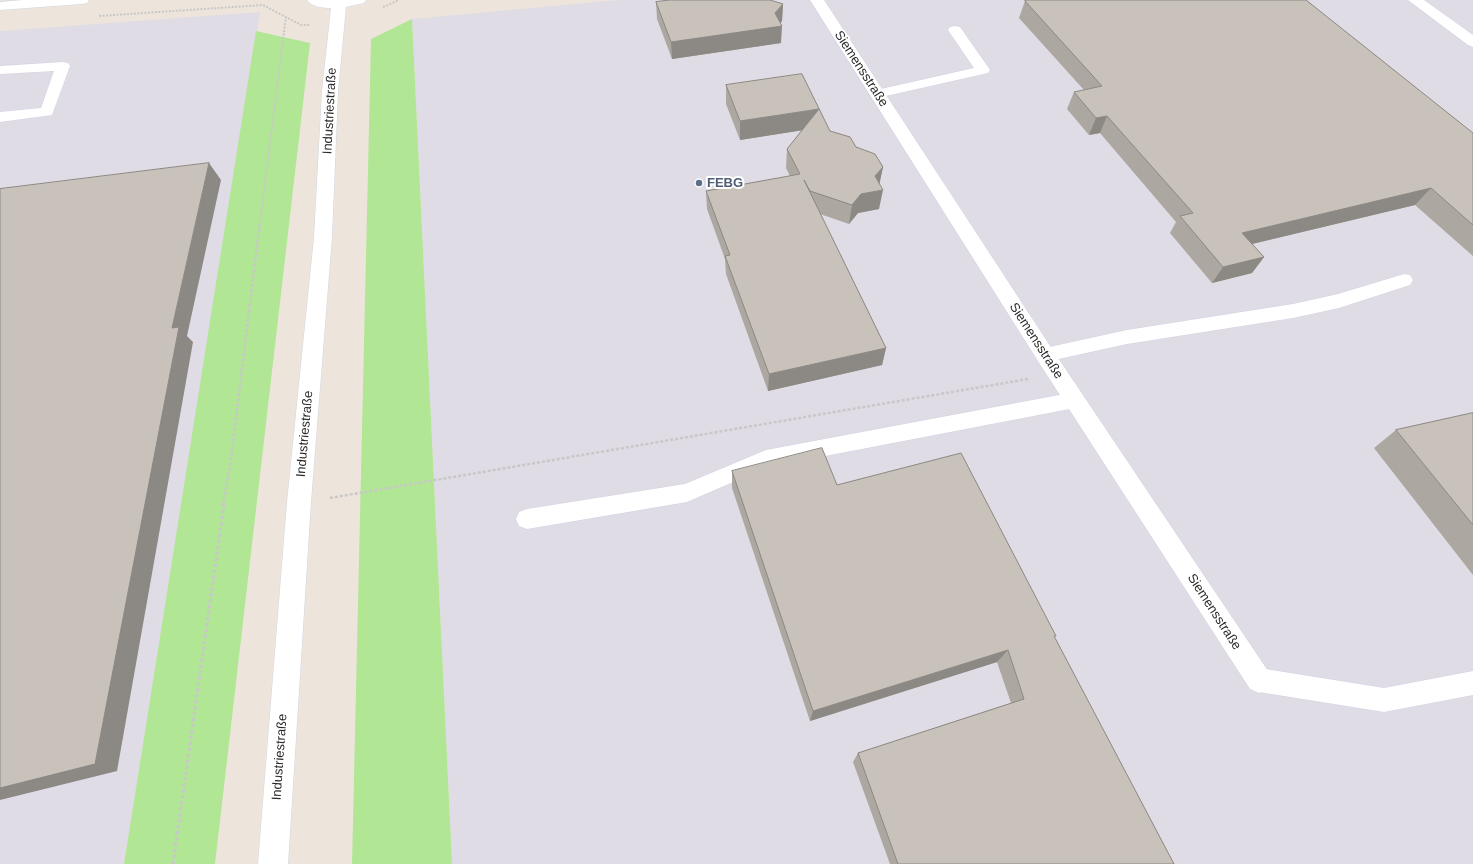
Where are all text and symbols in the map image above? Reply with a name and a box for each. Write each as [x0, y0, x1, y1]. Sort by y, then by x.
street label: Siemensstraße [831, 28, 891, 110]
street label: Industriestraße [320, 67, 340, 155]
place label: FEBG [707, 175, 743, 191]
marker: FEBG [694, 178, 704, 188]
street label: Siemensstraße [1006, 300, 1066, 382]
street label: Industriestraße [293, 390, 317, 478]
street label: Siemensstraße [1184, 571, 1244, 653]
street label: Industriestraße [269, 713, 291, 801]

